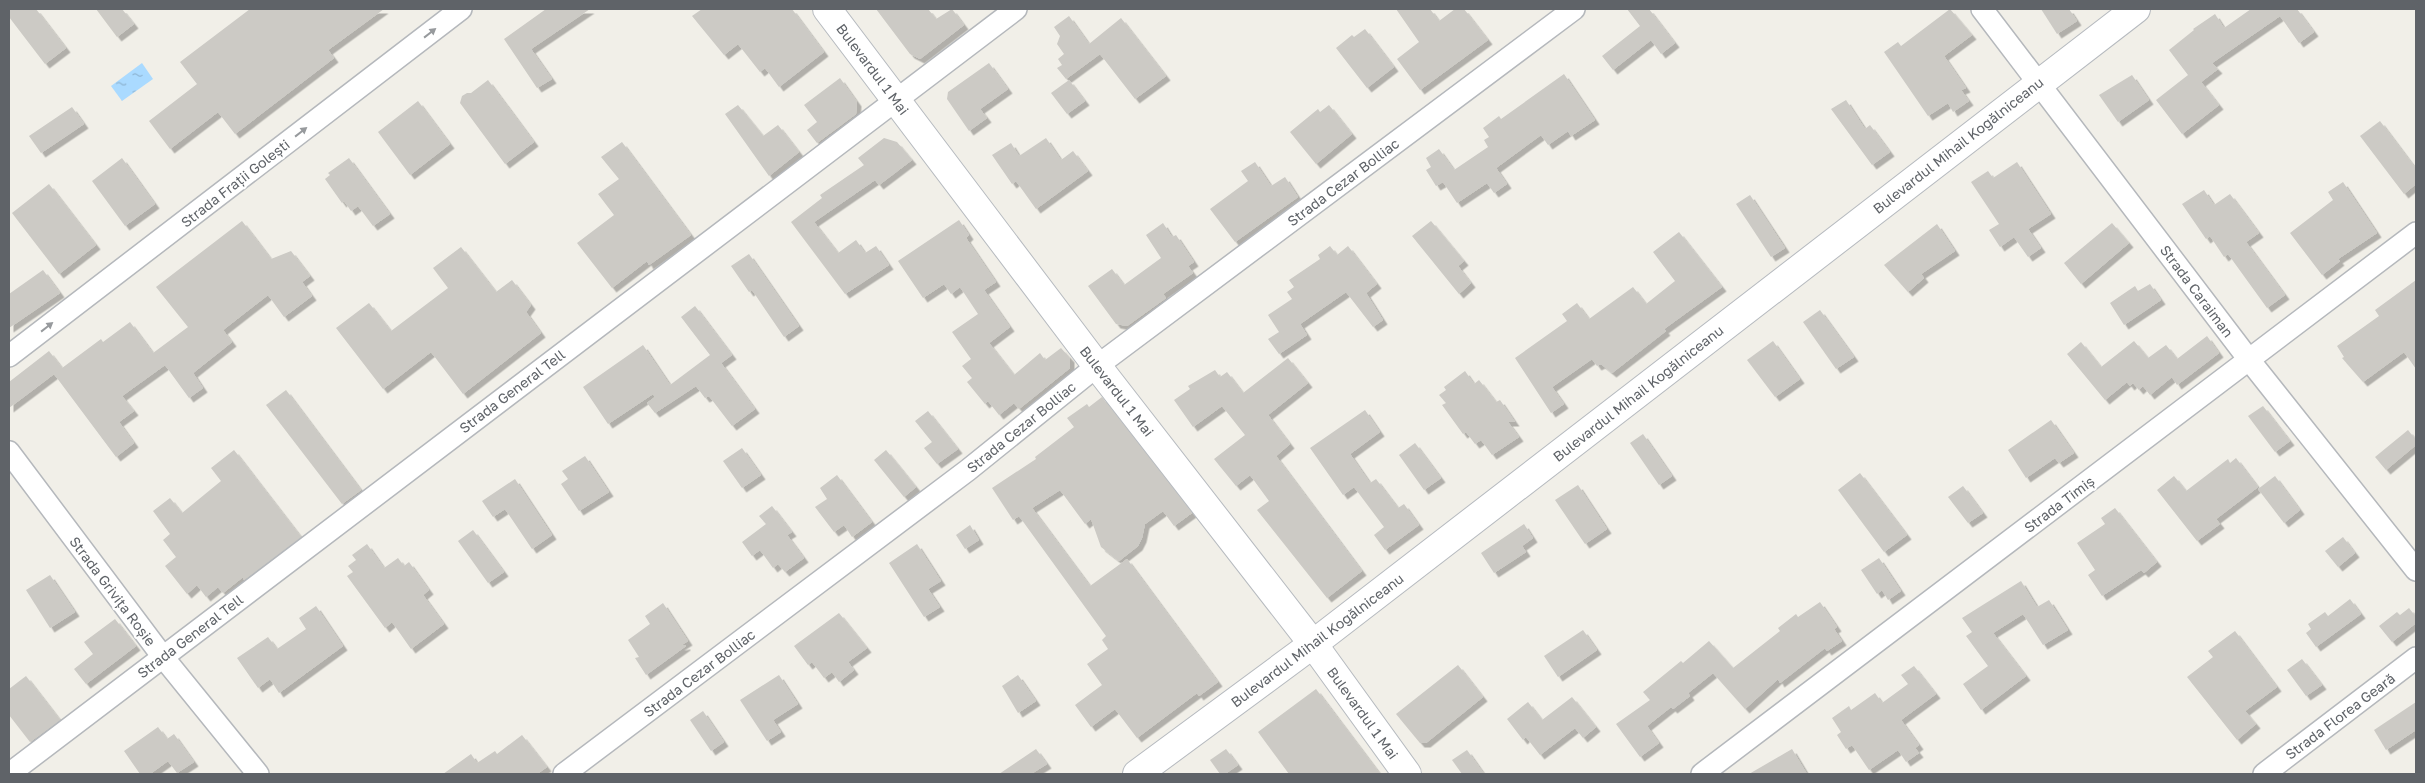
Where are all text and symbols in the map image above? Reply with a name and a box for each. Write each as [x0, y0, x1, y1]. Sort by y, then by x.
street label: Bulevardul 1 Mai [833, 20, 913, 118]
one-way arrow [423, 27, 436, 38]
street label: Bulevardul Mihail Kogălniceanu [1869, 73, 2047, 217]
one-way arrow [294, 126, 307, 137]
street label: Strada Cezar Bolliac [1284, 134, 1402, 229]
street label: Strada Frații Golești [177, 135, 293, 231]
street label: Strada Caraiman [2157, 242, 2237, 340]
one-way arrow [40, 321, 53, 332]
street label: Bulevardul Mihail Kogălniceanu [1549, 321, 1727, 465]
street label: Bulevardul 1 Mai [1077, 343, 1157, 439]
street label: Strada General Tell [456, 346, 568, 436]
street label: Strada Cezar Bolliac [963, 378, 1079, 476]
street label: Strada Timiș [2021, 472, 2097, 536]
street label: Strada Grivița Roșie [66, 533, 160, 649]
street label: Bulevardul Mihail Kogălniceanu [1227, 570, 1407, 710]
street label: Strada General Tell [134, 591, 246, 681]
street label: Strada Cezar Bolliac [640, 625, 758, 720]
street label: Bulevardul 1 Mai [1324, 664, 1402, 762]
street label: Strada Florea Geară [2282, 669, 2398, 763]

